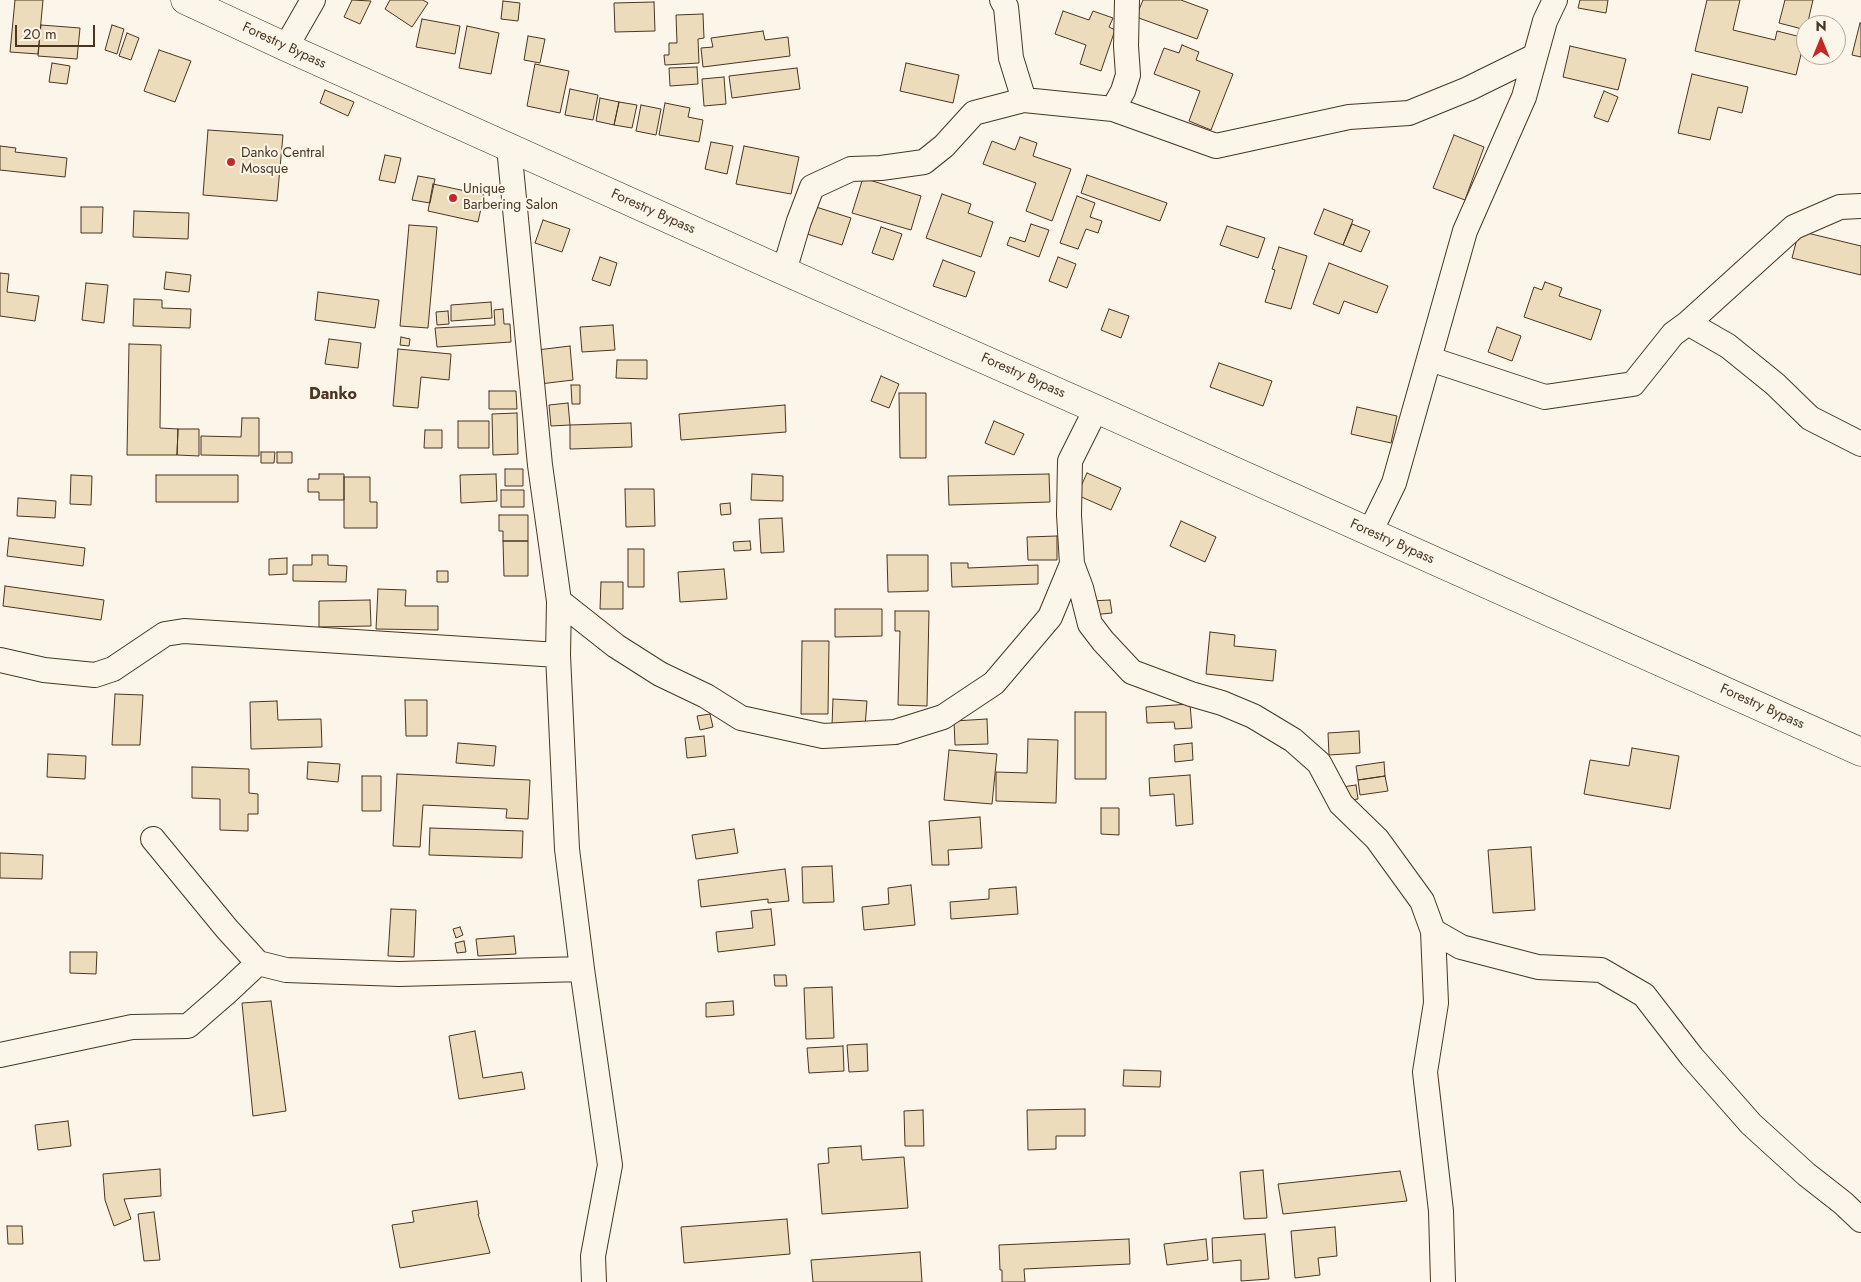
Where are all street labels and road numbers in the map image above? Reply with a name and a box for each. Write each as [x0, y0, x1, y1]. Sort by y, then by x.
street label: Forestry Bypass [239, 19, 329, 73]
street label: Forestry Bypass [608, 186, 698, 238]
street label: Forestry Bypass [978, 350, 1068, 402]
street label: Forestry Bypass [1347, 516, 1437, 568]
street label: Forestry Bypass [1717, 681, 1807, 733]

